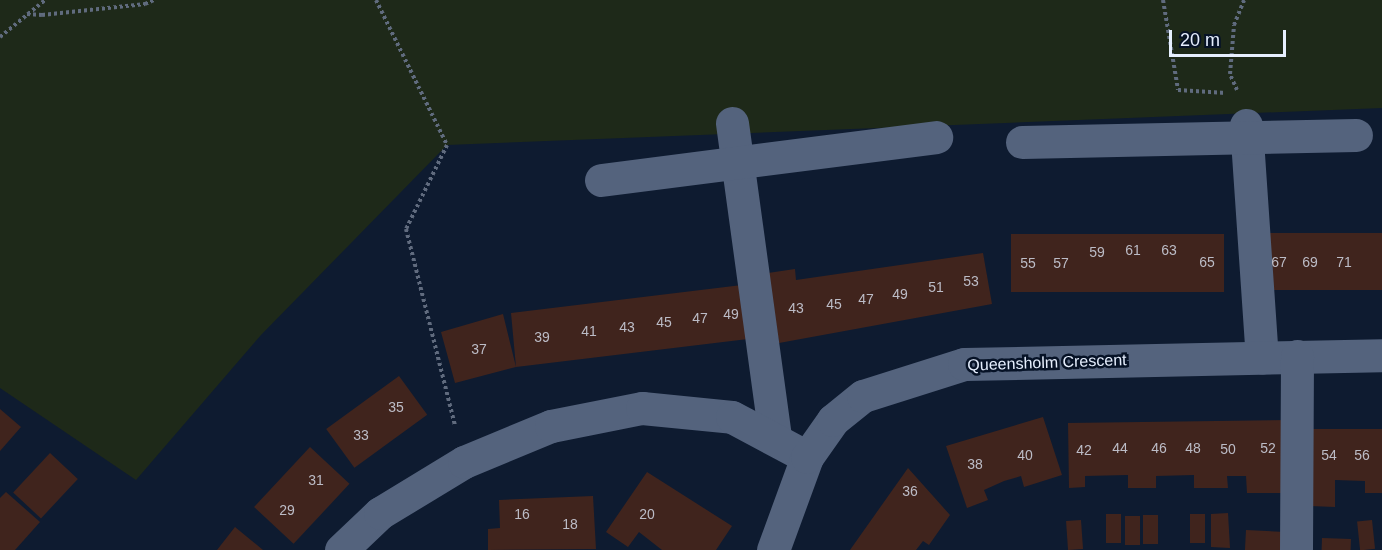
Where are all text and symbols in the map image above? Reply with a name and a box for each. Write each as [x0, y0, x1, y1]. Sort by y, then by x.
scale bar [1172, 18, 1289, 56]
text: 20 m [1180, 30, 1220, 50]
house number: 61 [1125, 242, 1141, 258]
house number: 63 [1161, 242, 1177, 258]
house number: 59 [1089, 244, 1105, 260]
house number: 65 [1199, 254, 1215, 270]
house number: 67 [1271, 254, 1287, 270]
house number: 69 [1302, 254, 1318, 270]
house number: 71 [1336, 254, 1352, 270]
house number: 55 [1020, 255, 1036, 271]
house number: 57 [1053, 255, 1069, 271]
house number: 53 [963, 273, 979, 289]
house number: 51 [928, 279, 944, 295]
house number: 49 [892, 286, 908, 302]
house number: 47 [858, 291, 874, 307]
house number: 45 [826, 296, 842, 312]
house number: 43 [788, 300, 804, 316]
house number: 49 [723, 306, 739, 322]
house number: 47 [692, 310, 708, 326]
house number: 45 [656, 314, 672, 330]
house number: 43 [619, 319, 635, 335]
house number: 41 [581, 323, 597, 339]
house number: 39 [534, 329, 550, 345]
house number: 37 [471, 341, 487, 357]
street label: Queensholm Crescent [967, 351, 1127, 375]
house number: 35 [388, 399, 404, 415]
house number: 33 [353, 427, 369, 443]
house number: 44 [1112, 440, 1128, 456]
house number: 46 [1151, 440, 1167, 456]
house number: 48 [1185, 440, 1201, 456]
house number: 52 [1260, 440, 1276, 456]
house number: 50 [1220, 441, 1236, 457]
house number: 42 [1076, 442, 1092, 458]
house number: 40 [1017, 447, 1033, 463]
house number: 54 [1321, 447, 1337, 463]
house number: 56 [1354, 447, 1370, 463]
house number: 38 [967, 456, 983, 472]
house number: 31 [308, 472, 324, 488]
house number: 36 [902, 483, 918, 499]
house number: 29 [279, 502, 295, 518]
house number: 16 [514, 506, 530, 522]
house number: 20 [639, 506, 655, 522]
house number: 18 [562, 516, 578, 532]

